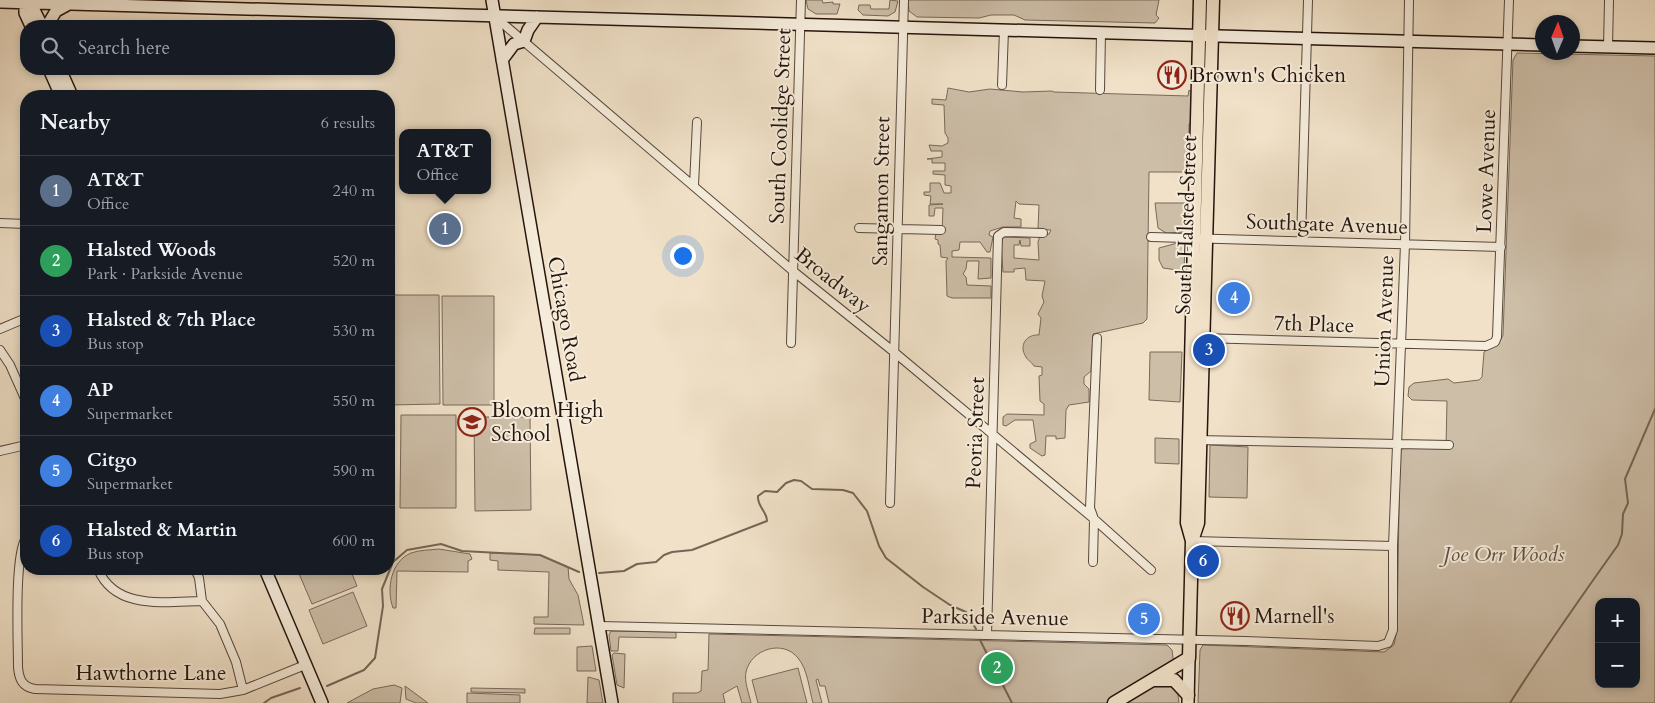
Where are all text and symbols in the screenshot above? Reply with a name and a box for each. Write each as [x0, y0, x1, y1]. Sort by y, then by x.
north arrow [1535, 15, 1580, 60]
search box [20, 20, 395, 75]
street label: South Coolidge Street [763, 27, 798, 224]
icon: search [38, 34, 66, 62]
text: Search here [78, 35, 170, 61]
restaurant icon: Brown's Chicken [1157, 60, 1187, 90]
place label: Brown's Chicken [1191, 61, 1346, 90]
text: Nearby [40, 108, 111, 137]
street label: Lowe Avenue [1470, 108, 1503, 234]
text: 6 results [321, 112, 375, 134]
street label: Sangamon Street [866, 116, 897, 266]
popup [399, 129, 491, 194]
street label: South Halsted Street [1169, 134, 1204, 315]
text: AT&T [417, 138, 473, 164]
text: Office [417, 164, 459, 186]
text: AT&T [87, 167, 144, 193]
text: 1 [52, 180, 60, 202]
text: 240 m [333, 180, 375, 202]
text: Office [87, 193, 129, 215]
street label: Southgate Avenue [1245, 207, 1409, 242]
pin: 1 [429, 210, 461, 248]
text: Halsted Woods [87, 237, 216, 263]
street label: Broadway [788, 241, 877, 320]
your location [670, 243, 696, 269]
text: 2 [52, 250, 60, 272]
text: 520 m [333, 250, 375, 272]
street label: Chicago Road [540, 254, 591, 384]
street label: Union Avenue [1368, 255, 1401, 387]
text: Park · Parkside Avenue [87, 263, 243, 285]
pin: 4 [1218, 279, 1250, 317]
text: Halsted & 7th Place [87, 307, 256, 333]
street label: 7th Place [1273, 309, 1355, 340]
text: 3 [52, 320, 60, 342]
text: 530 m [333, 320, 375, 342]
pin: 3 [1193, 331, 1225, 369]
text: Bus stop [87, 333, 144, 355]
street label: Peoria Street [959, 376, 992, 490]
text: AP [87, 377, 113, 403]
text: 4 [52, 390, 60, 412]
text: 550 m [333, 390, 375, 412]
place label: Bloom High School [491, 396, 604, 449]
text: Supermarket [87, 403, 173, 425]
school or university icon: Bloom High School [457, 407, 487, 437]
text: Citgo [87, 447, 137, 473]
text: 5 [52, 460, 60, 482]
text: 590 m [333, 460, 375, 482]
text: Supermarket [87, 473, 173, 495]
text: Halsted & Martin [87, 517, 237, 543]
text: 6 [52, 530, 60, 552]
text: 600 m [333, 530, 375, 552]
park label: Joe Orr Woods [1438, 540, 1565, 569]
pin: 6 [1187, 542, 1219, 580]
text: Bus stop [87, 543, 144, 565]
map controls [1595, 598, 1640, 688]
button: + [1595, 598, 1640, 643]
pin: 5 [1128, 600, 1160, 638]
restaurant icon: Marnell's [1220, 601, 1250, 631]
street label: Parkside Avenue [921, 602, 1069, 633]
place label: Marnell's [1254, 602, 1334, 631]
button: − [1595, 643, 1640, 688]
pin: 2 [981, 649, 1013, 687]
street label: Hawthorne Lane [76, 659, 227, 688]

